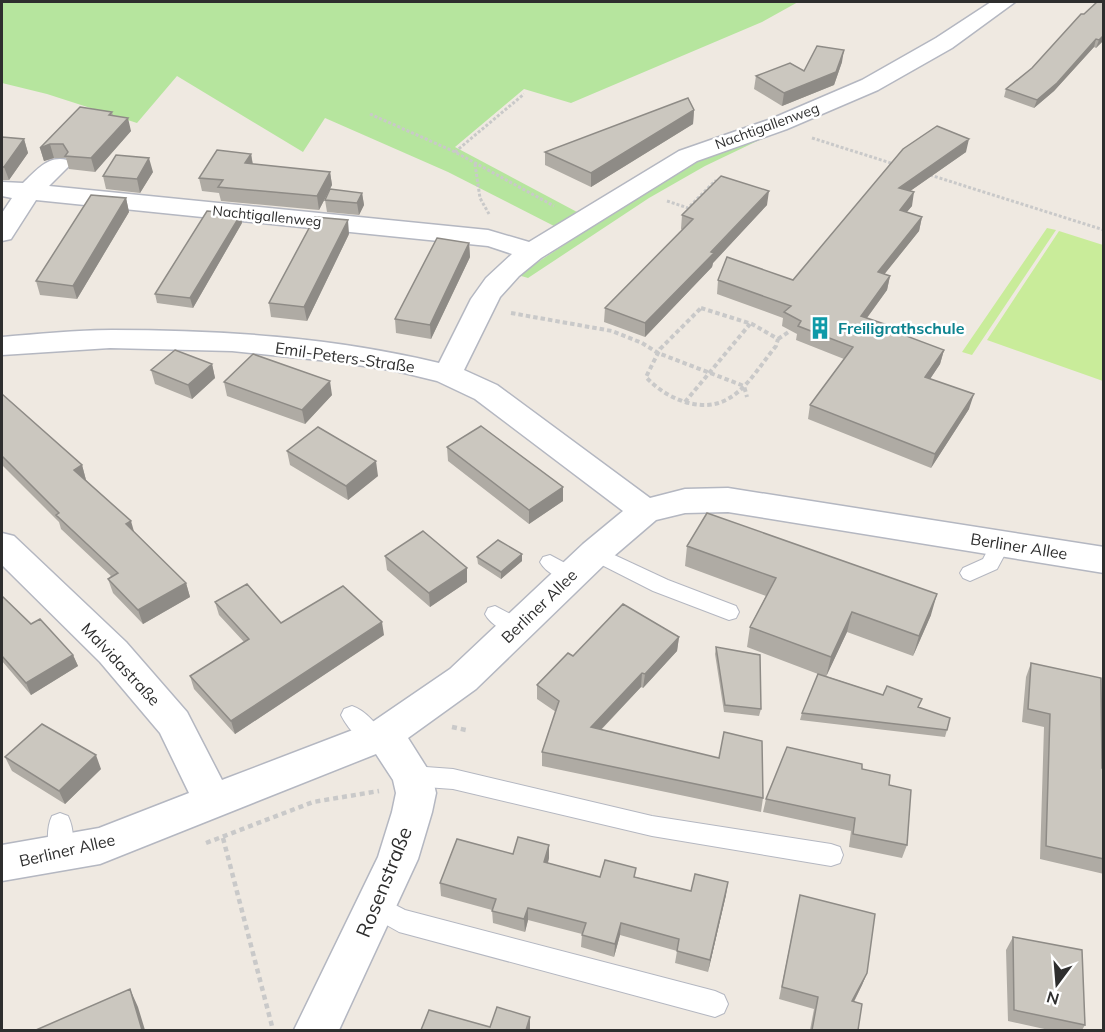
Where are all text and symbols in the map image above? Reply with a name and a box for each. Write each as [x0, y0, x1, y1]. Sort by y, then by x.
street label: Nachtigallenweg [712, 99, 822, 153]
street label: Nachtigallenweg [212, 201, 322, 231]
building icon: Freiligrathschule [807, 315, 833, 341]
place label: Freiligrathschule [838, 318, 965, 338]
street label: Emil-Peters-Straße [274, 337, 416, 377]
street label: Berliner Allee [969, 528, 1069, 564]
street label: Berliner Allee [497, 565, 581, 647]
street label: Malvidastraße [77, 618, 165, 710]
street label: Rosenstraße [350, 823, 417, 941]
street label: Berliner Allee [17, 829, 117, 871]
north arrow [1027, 954, 1087, 1014]
text: N [1044, 987, 1061, 1010]

